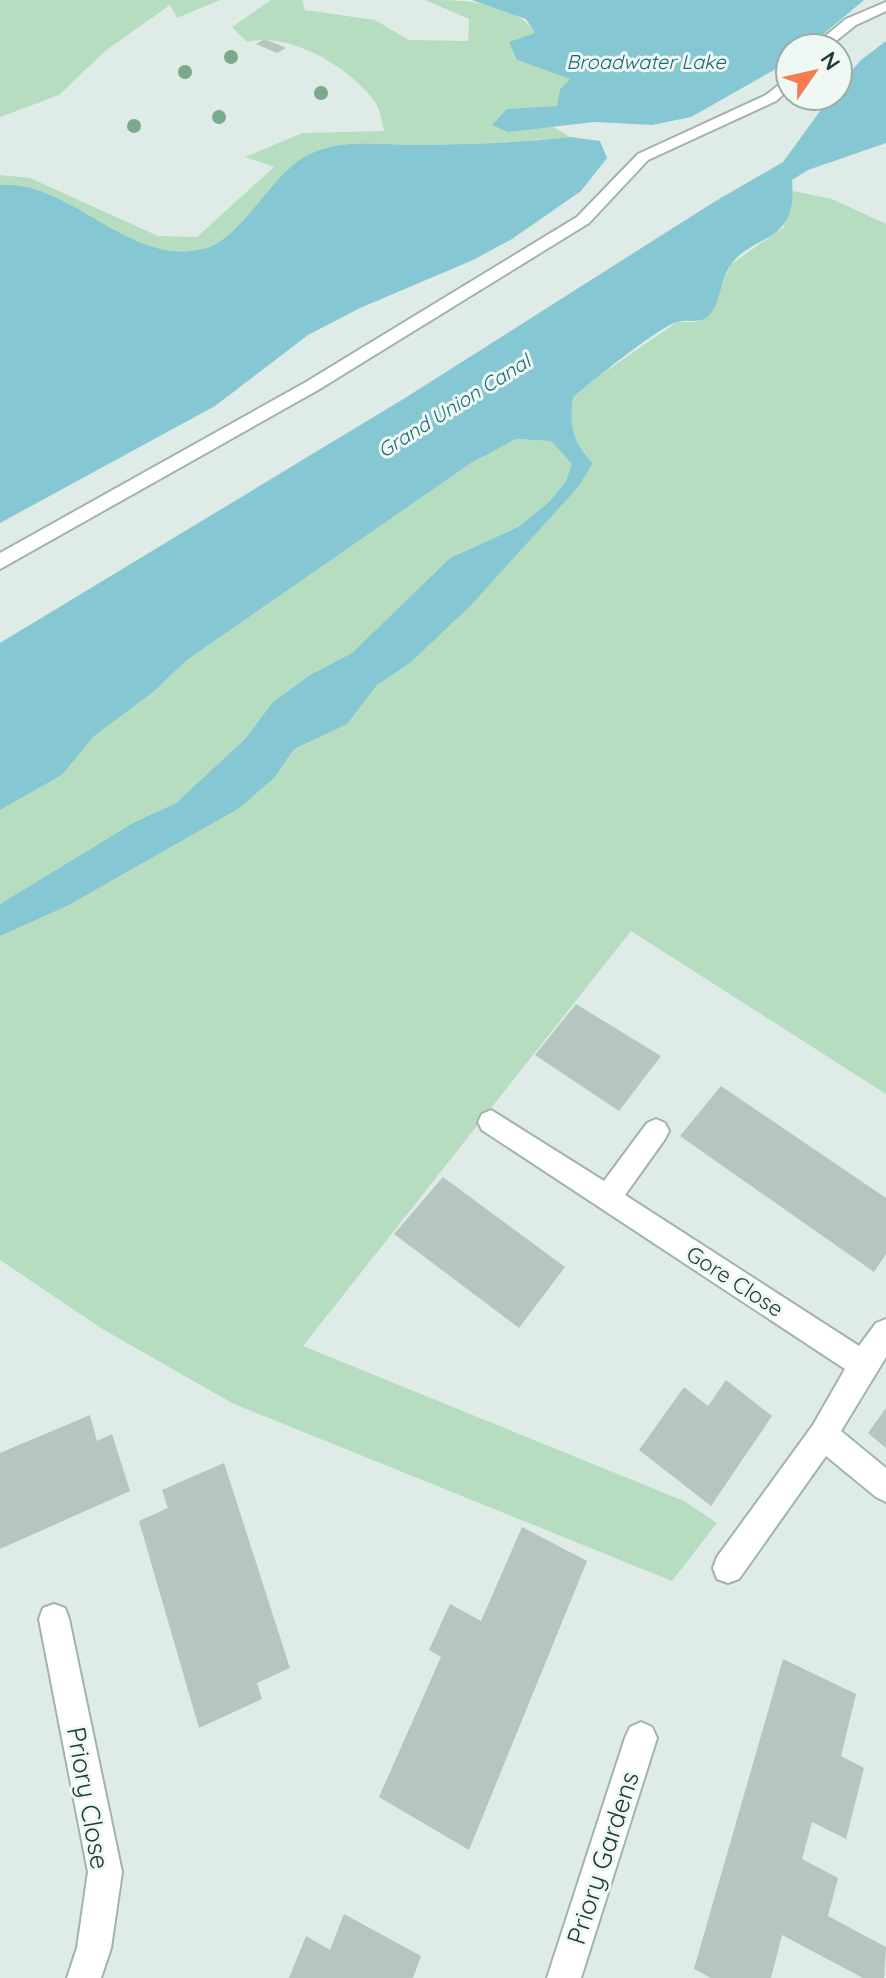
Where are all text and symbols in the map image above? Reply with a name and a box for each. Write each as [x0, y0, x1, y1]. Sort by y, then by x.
north arrow [774, 32, 854, 112]
text: N [814, 46, 847, 75]
water label: Broadwater Lake [566, 49, 726, 74]
water label: Grand Union Canal [373, 347, 537, 463]
street label: Gore Close [681, 1239, 789, 1323]
street label: Priory Close [60, 1724, 117, 1872]
street label: Priory Gardens [559, 1767, 646, 1949]

